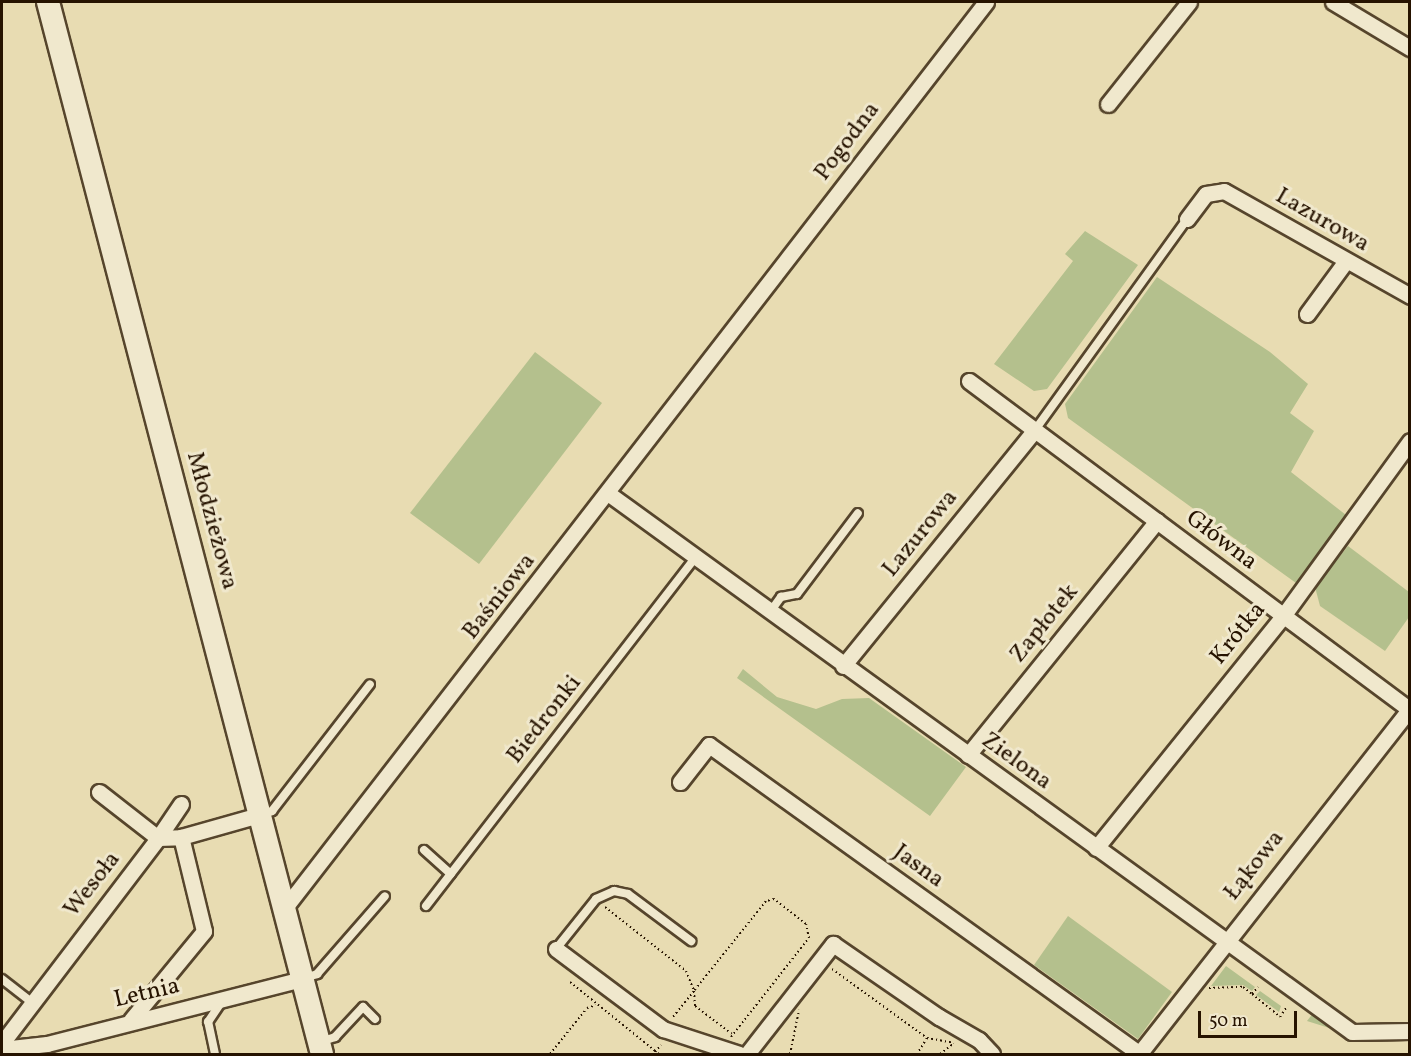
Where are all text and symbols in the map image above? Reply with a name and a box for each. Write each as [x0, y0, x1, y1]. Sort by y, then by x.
street label: Pogodna [809, 97, 887, 187]
street label: Lazurowa [1270, 183, 1374, 259]
street label: Młodzieżowa [179, 449, 243, 593]
street label: Lazurowa [877, 485, 965, 583]
street label: Główna [1180, 505, 1262, 577]
street label: Baśniowa [457, 548, 543, 646]
street label: Zapłotek [1004, 579, 1086, 669]
street label: Krótka [1205, 597, 1273, 671]
street label: Biedronki [501, 670, 589, 770]
street label: Zielona [975, 727, 1057, 797]
street label: Łąkowa [1219, 825, 1291, 907]
street label: Jasna [887, 839, 949, 895]
street label: Wesoła [58, 846, 128, 924]
street label: Letnia [111, 972, 183, 1016]
scale bar [1201, 999, 1300, 1037]
text: 50 m [1209, 1009, 1248, 1034]

